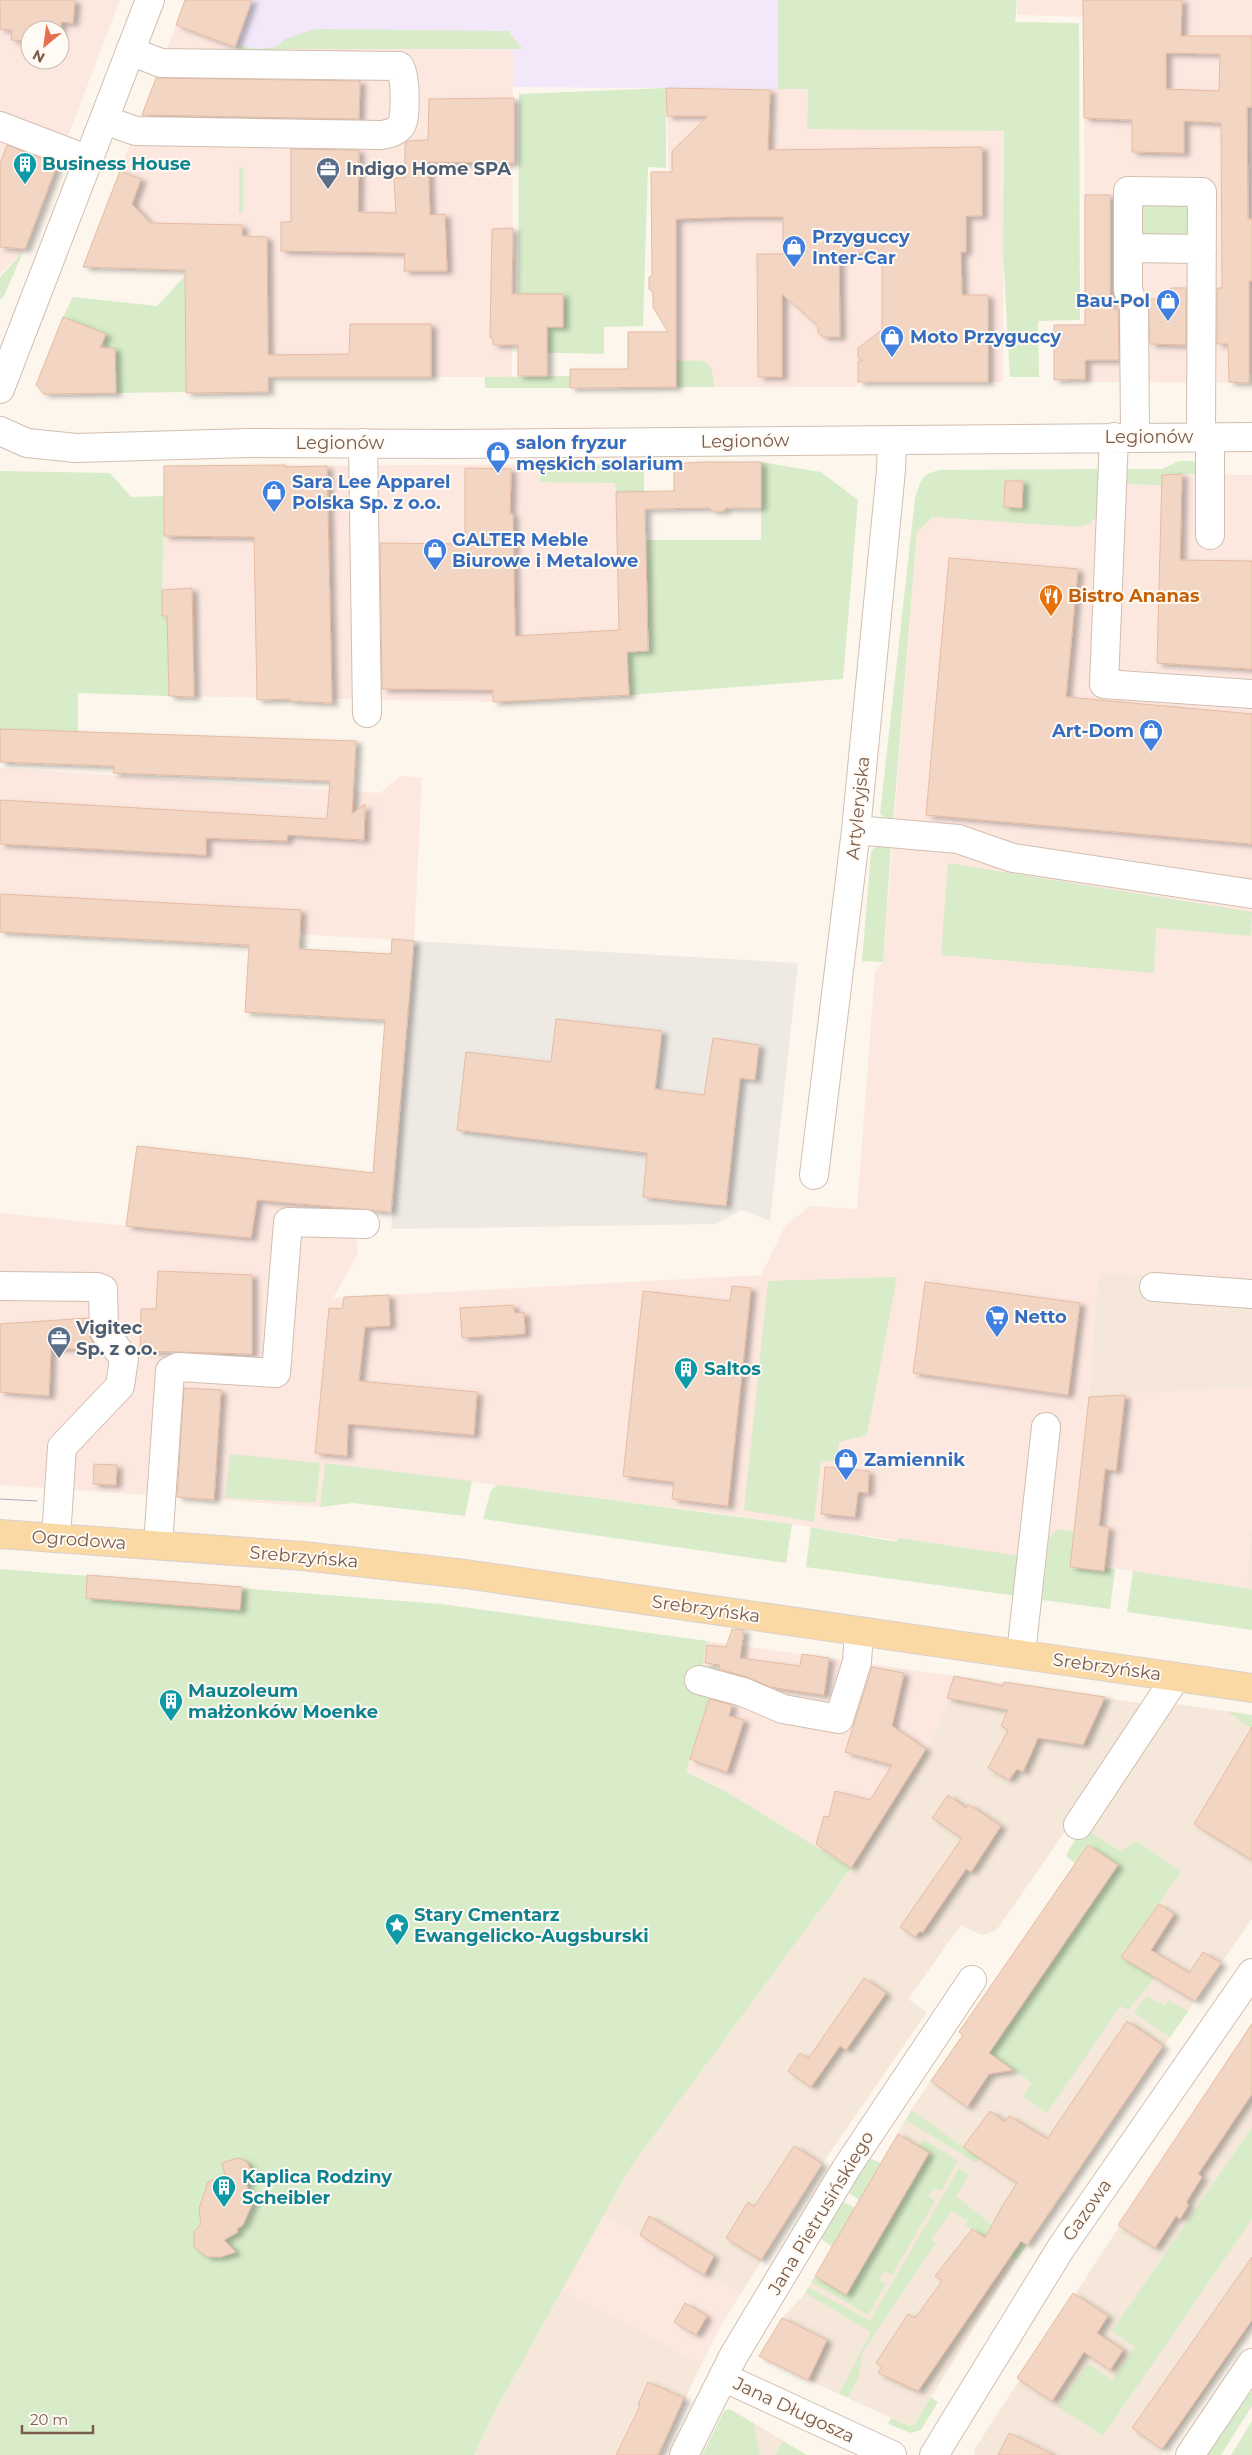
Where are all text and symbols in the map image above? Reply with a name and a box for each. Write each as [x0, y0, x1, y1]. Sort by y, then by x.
north arrow [20, 20, 70, 70]
text: N [29, 46, 48, 67]
building icon: Business House [12, 151, 38, 185]
place label: Business House [42, 153, 191, 175]
office icon: Indigo Home SPA [315, 156, 341, 190]
place label: Indigo Home SPA [346, 158, 511, 180]
place label: Przyguccy Inter-Car [812, 226, 910, 269]
shop icon: Przyguccy Inter-Car [781, 234, 807, 268]
shop icon: Bau-Pol [1155, 288, 1181, 322]
place label: Bau-Pol [1076, 290, 1150, 312]
shop icon: Moto Przyguccy [879, 324, 905, 358]
place label: Moto Przyguccy [910, 326, 1061, 348]
street label: Legionów [1105, 426, 1194, 448]
street label: Legionów [700, 429, 790, 453]
street label: Legionów [296, 432, 385, 454]
place label: salon fryzur męskich solarium [516, 432, 683, 475]
shop icon: salon fryzur męskich solarium [485, 440, 511, 474]
place label: Sara Lee Apparel Polska Sp. z o.o. [292, 471, 450, 514]
shop icon: Sara Lee Apparel Polska Sp. z o.o. [261, 479, 287, 513]
place label: GALTER Meble Biurowe i Metalowe [452, 529, 638, 572]
shop icon: GALTER Meble Biurowe i Metalowe [422, 537, 448, 571]
restaurant icon: Bistro Ananas [1038, 583, 1064, 617]
place label: Bistro Ananas [1068, 585, 1200, 607]
shop icon: Art-Dom [1138, 718, 1164, 752]
place label: Art-Dom [1051, 720, 1134, 742]
street label: Artyleryjska [842, 755, 874, 861]
supermarket icon: Netto [984, 1304, 1010, 1338]
place label: Netto [1014, 1306, 1067, 1328]
place label: Vigitec Sp. z o.o. [75, 1317, 157, 1360]
office icon: Vigitec Sp. z o.o. [46, 1325, 72, 1359]
building icon: Saltos [673, 1356, 699, 1390]
place label: Saltos [704, 1358, 761, 1380]
shop icon: Zamiennik [833, 1447, 859, 1481]
place label: Zamiennik [864, 1449, 965, 1471]
street label: Ogrodowa [31, 1526, 127, 1554]
street label: Srebrzyńska [249, 1541, 359, 1573]
street label: Srebrzyńska [650, 1591, 762, 1627]
street label: Srebrzyńska [1051, 1649, 1163, 1685]
place label: Mauzoleum małżonków Moenke [188, 1680, 378, 1723]
building icon: Mauzoleum małżonków Moenke [158, 1688, 184, 1722]
place label: Stary Cmentarz Ewangelicko-Augsburski [414, 1904, 649, 1947]
place icon: Stary Cmentarz Ewangelicko-Augsburski [384, 1912, 410, 1946]
street label: Jana Pietrusińskiego [763, 2127, 879, 2300]
place label: Kaplica Rodziny Scheibler [242, 2166, 392, 2209]
building icon: Kaplica Rodziny Scheibler [211, 2174, 237, 2208]
street label: Gazowa [1058, 2175, 1116, 2245]
street label: Jana Długosza [729, 2372, 858, 2448]
scale bar [22, 2402, 94, 2434]
text: 20 m [30, 2410, 68, 2429]

